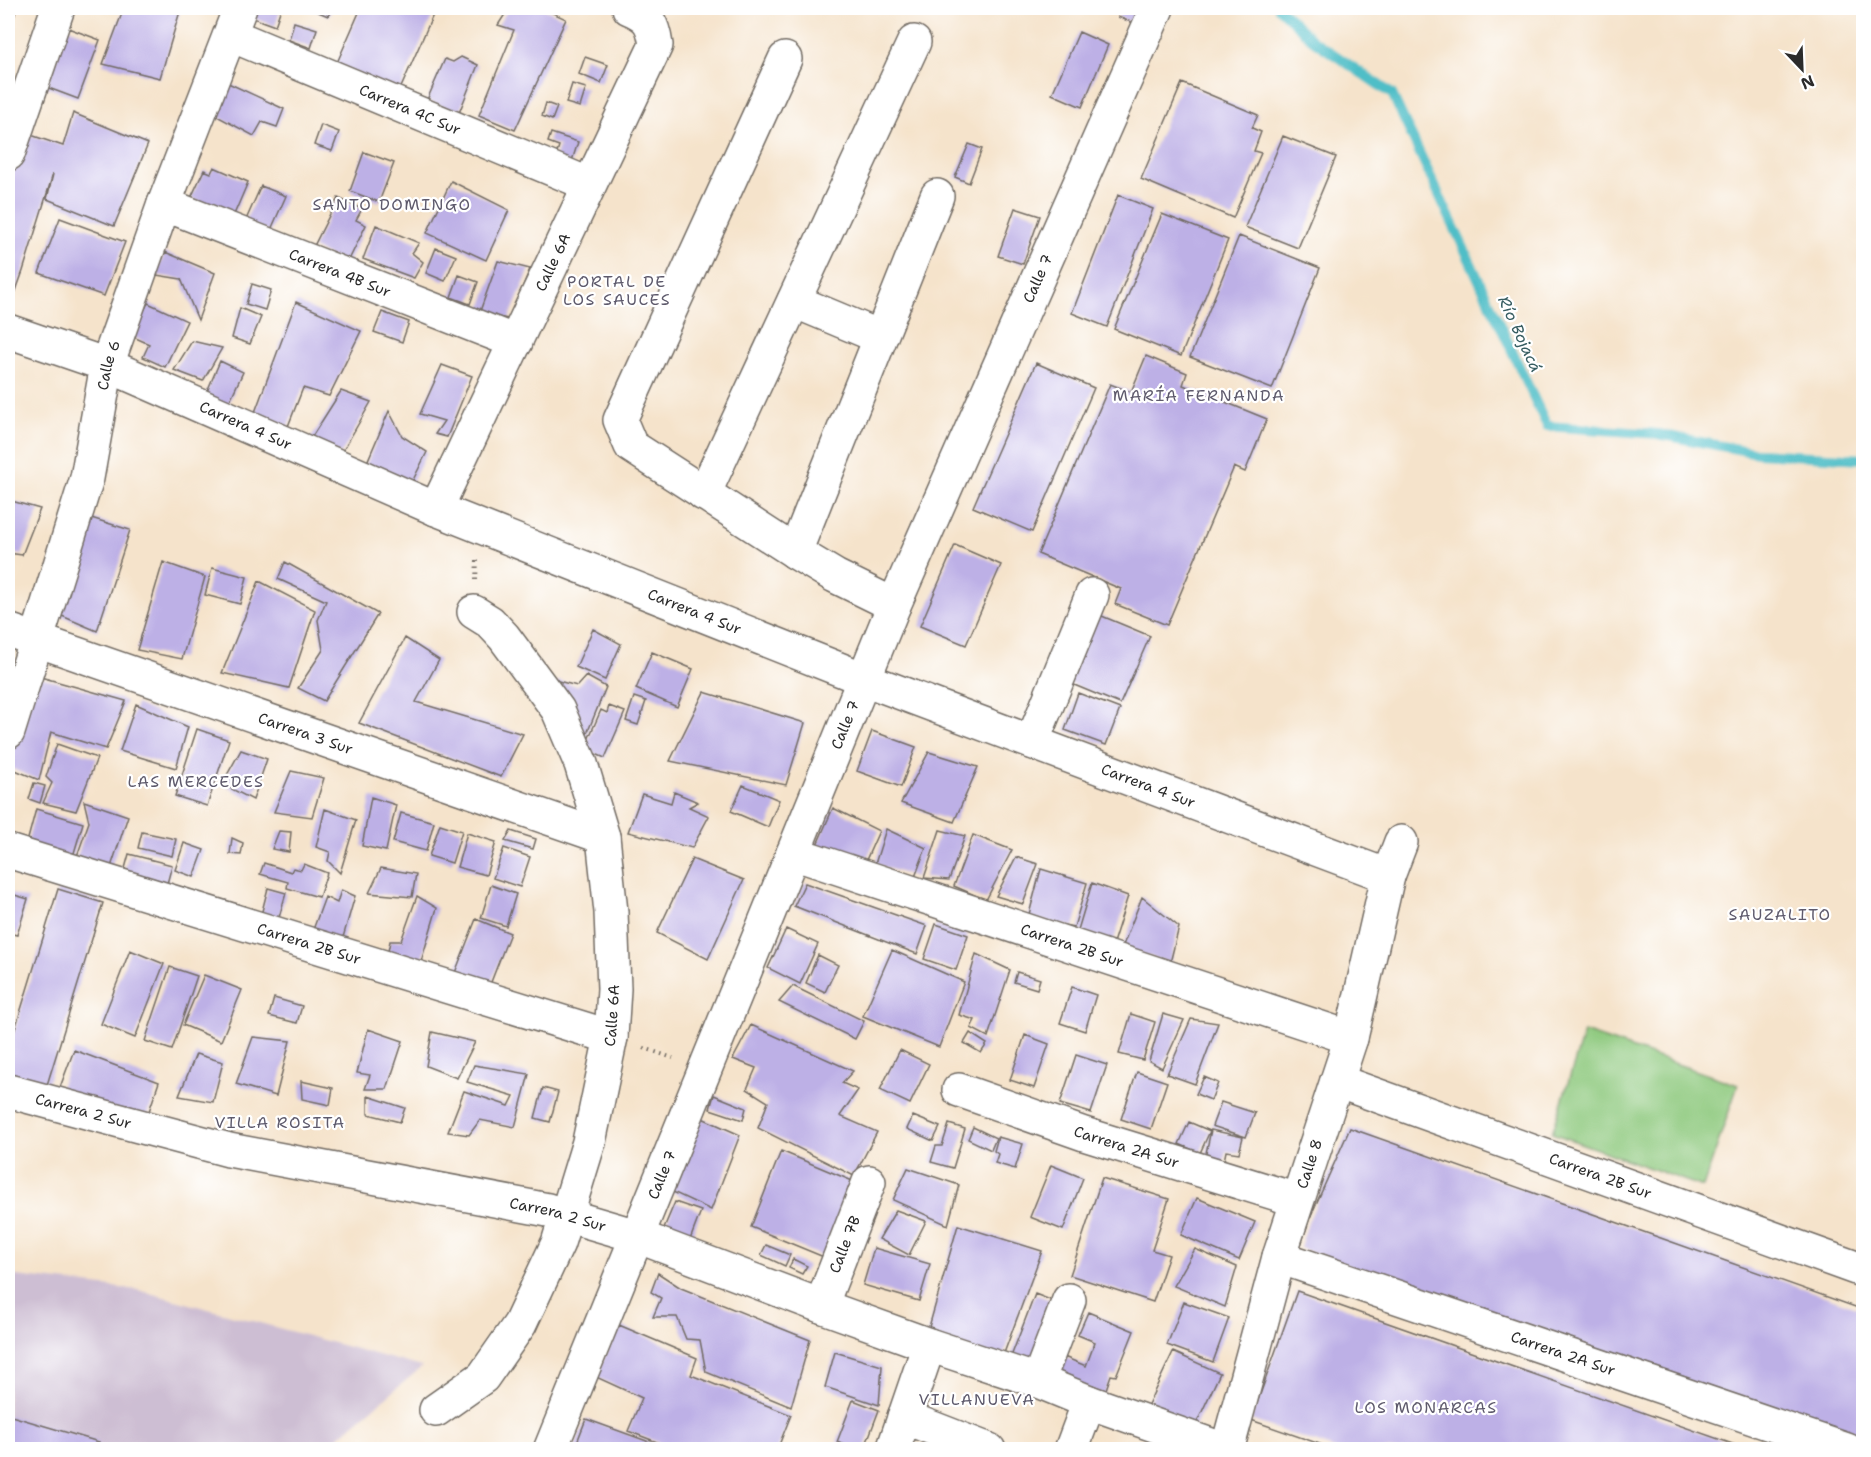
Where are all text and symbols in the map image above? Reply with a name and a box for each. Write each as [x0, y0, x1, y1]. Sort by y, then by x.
north arrow [1772, 39, 1832, 99]
text: N [1798, 70, 1818, 94]
street label: Carrera 4C Sur [356, 80, 464, 140]
district label: SANTO DOMINGO [312, 194, 472, 215]
street label: Calle 6A [531, 230, 575, 295]
street label: Carrera 4B Sur [286, 244, 394, 302]
street label: Calle 7 [1018, 251, 1057, 306]
district label: PORTAL DE LOS SAUCES [563, 271, 671, 310]
water label: Río Bojacá [1493, 293, 1547, 375]
street label: Calle 6 [93, 337, 125, 392]
district label: MARÍA FERNANDA [1113, 385, 1285, 406]
street label: Carrera 4 Sur [196, 397, 295, 455]
street label: Carrera 4 Sur [645, 584, 744, 639]
street label: Calle 7 [826, 697, 864, 752]
street label: Carrera 3 Sur [255, 708, 356, 759]
street label: Carrera 4 Sur [1098, 759, 1198, 813]
district label: LAS MERCEDES [127, 771, 265, 792]
district label: SAUZALITO [1729, 904, 1831, 925]
street label: Carrera 2B Sur [255, 918, 363, 969]
street label: Carrera 2B Sur [1018, 919, 1126, 972]
street label: Calle 6A [599, 984, 624, 1048]
street label: Carrera 2 Sur [33, 1089, 134, 1134]
district label: VILLA ROSITA [214, 1112, 346, 1133]
street label: Carrera 2A Sur [1071, 1121, 1182, 1173]
street label: Calle 8 [1292, 1136, 1327, 1191]
street label: Calle 7 [643, 1147, 681, 1202]
street label: Carrera 2B Sur [1546, 1148, 1654, 1204]
street label: Carrera 2 Sur [508, 1193, 609, 1236]
street label: Calle 7B [825, 1213, 865, 1276]
street label: Carrera 2A Sur [1508, 1326, 1618, 1381]
district label: VILLANUEVA [919, 1389, 1035, 1410]
district label: LOS MONARCAS [1354, 1397, 1498, 1418]

